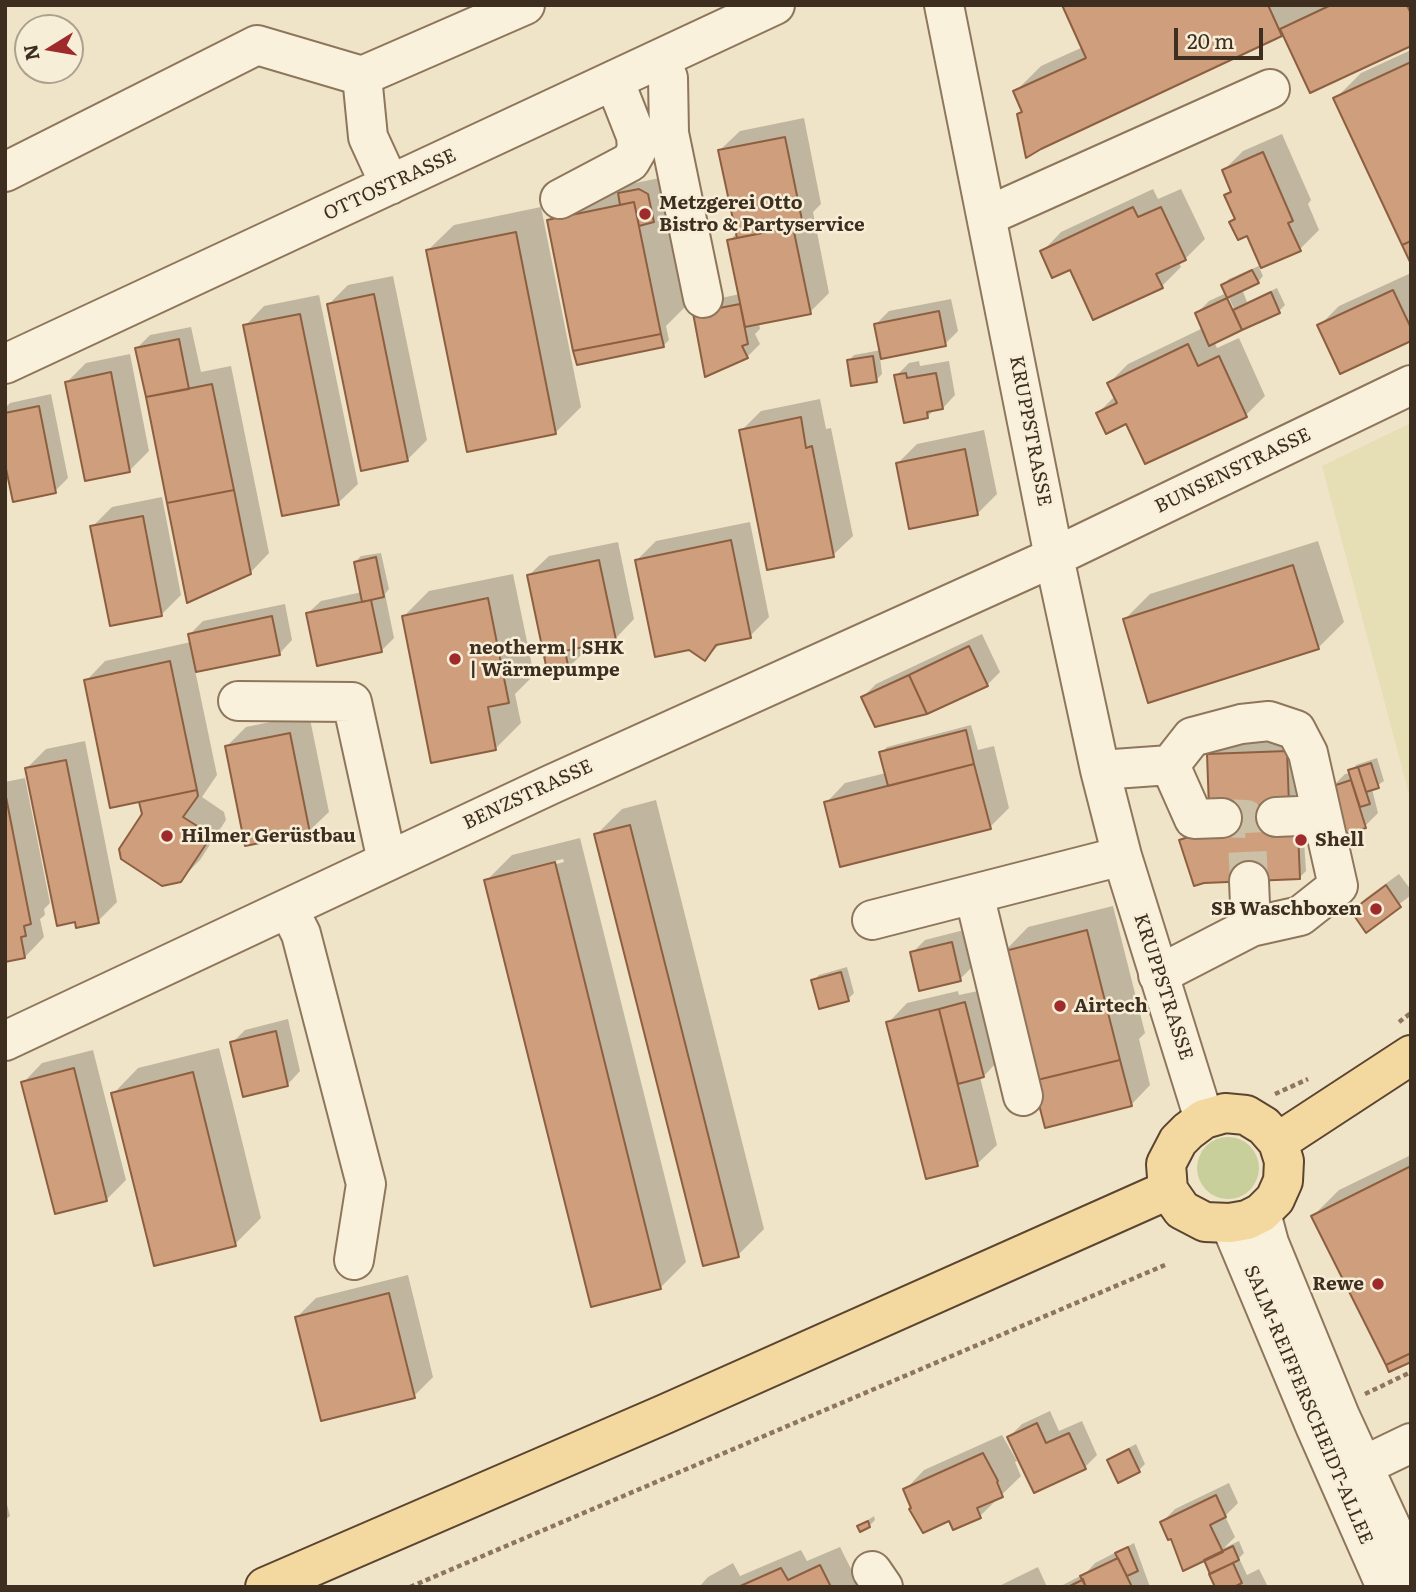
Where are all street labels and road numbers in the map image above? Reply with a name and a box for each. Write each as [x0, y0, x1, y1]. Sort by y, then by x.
street label: OTTOSTRASSE [320, 144, 460, 226]
street label: KRUPPSTRASSE [1004, 354, 1056, 508]
street label: BUNSENSTRASSE [1151, 423, 1315, 519]
street label: BENZSTRASSE [460, 755, 596, 835]
street label: KRUPPSTRASSE [1129, 911, 1197, 1063]
street label: SALM-REIFFERSCHEIDT-ALLEE [1239, 1262, 1377, 1548]

